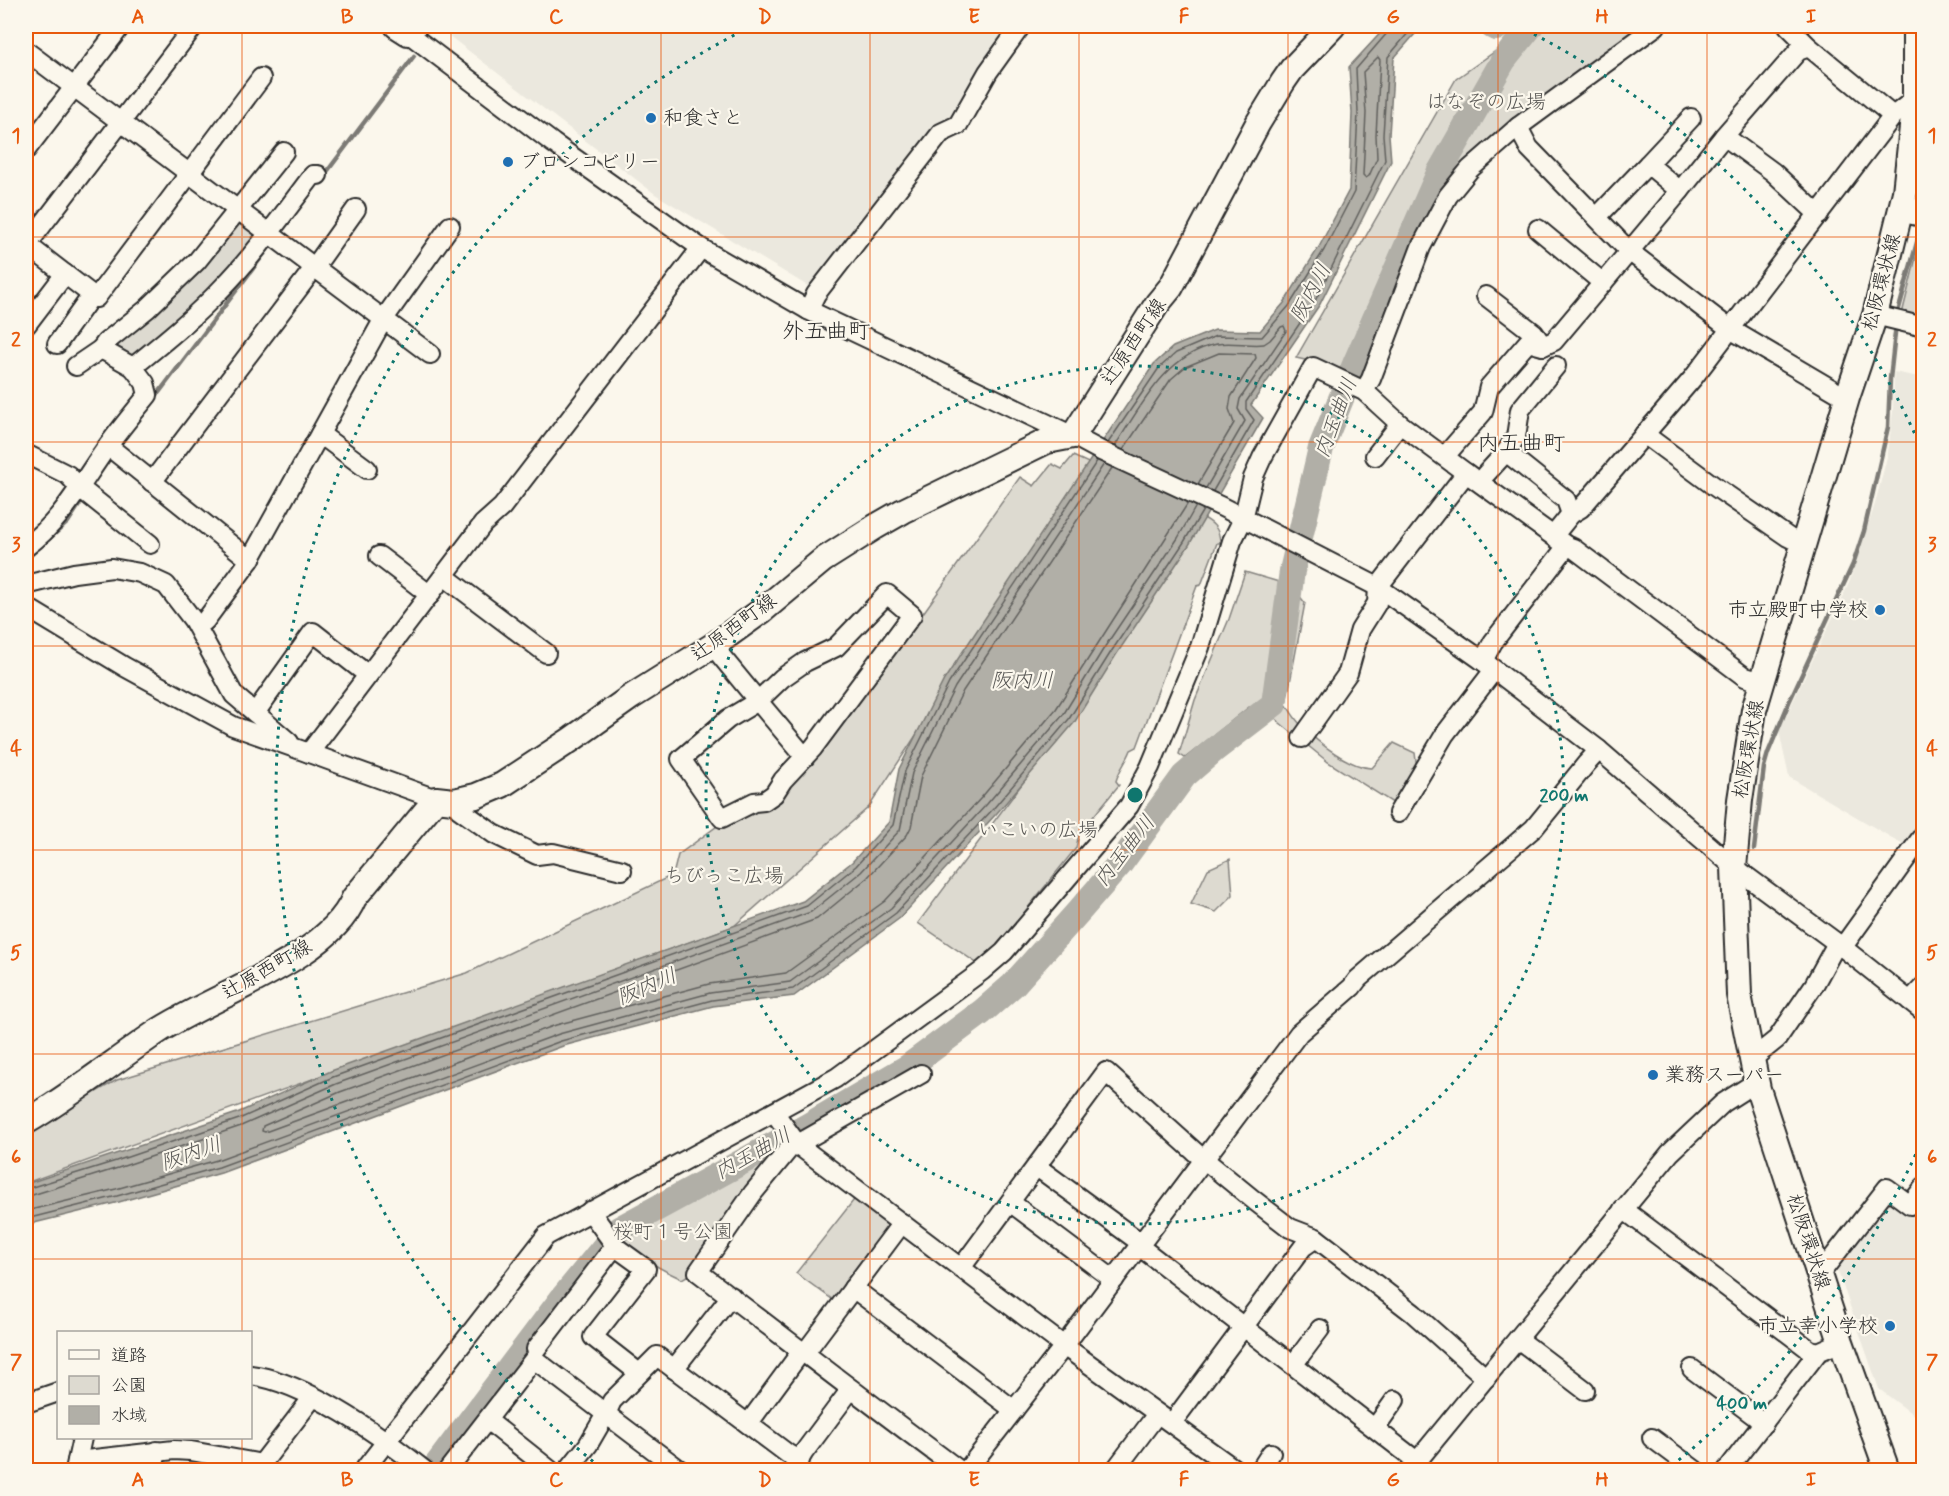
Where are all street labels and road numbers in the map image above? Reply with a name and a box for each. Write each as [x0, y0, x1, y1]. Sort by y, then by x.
street label: 松阪環状線 [1856, 230, 1908, 334]
street label: 辻原西町線 [1095, 293, 1173, 391]
street label: 辻原西町線 [686, 588, 782, 668]
street label: 松阪環状線 [1727, 697, 1771, 801]
street label: 辻原西町線 [217, 933, 317, 1007]
street label: 松阪環状線 [1780, 1190, 1836, 1294]

